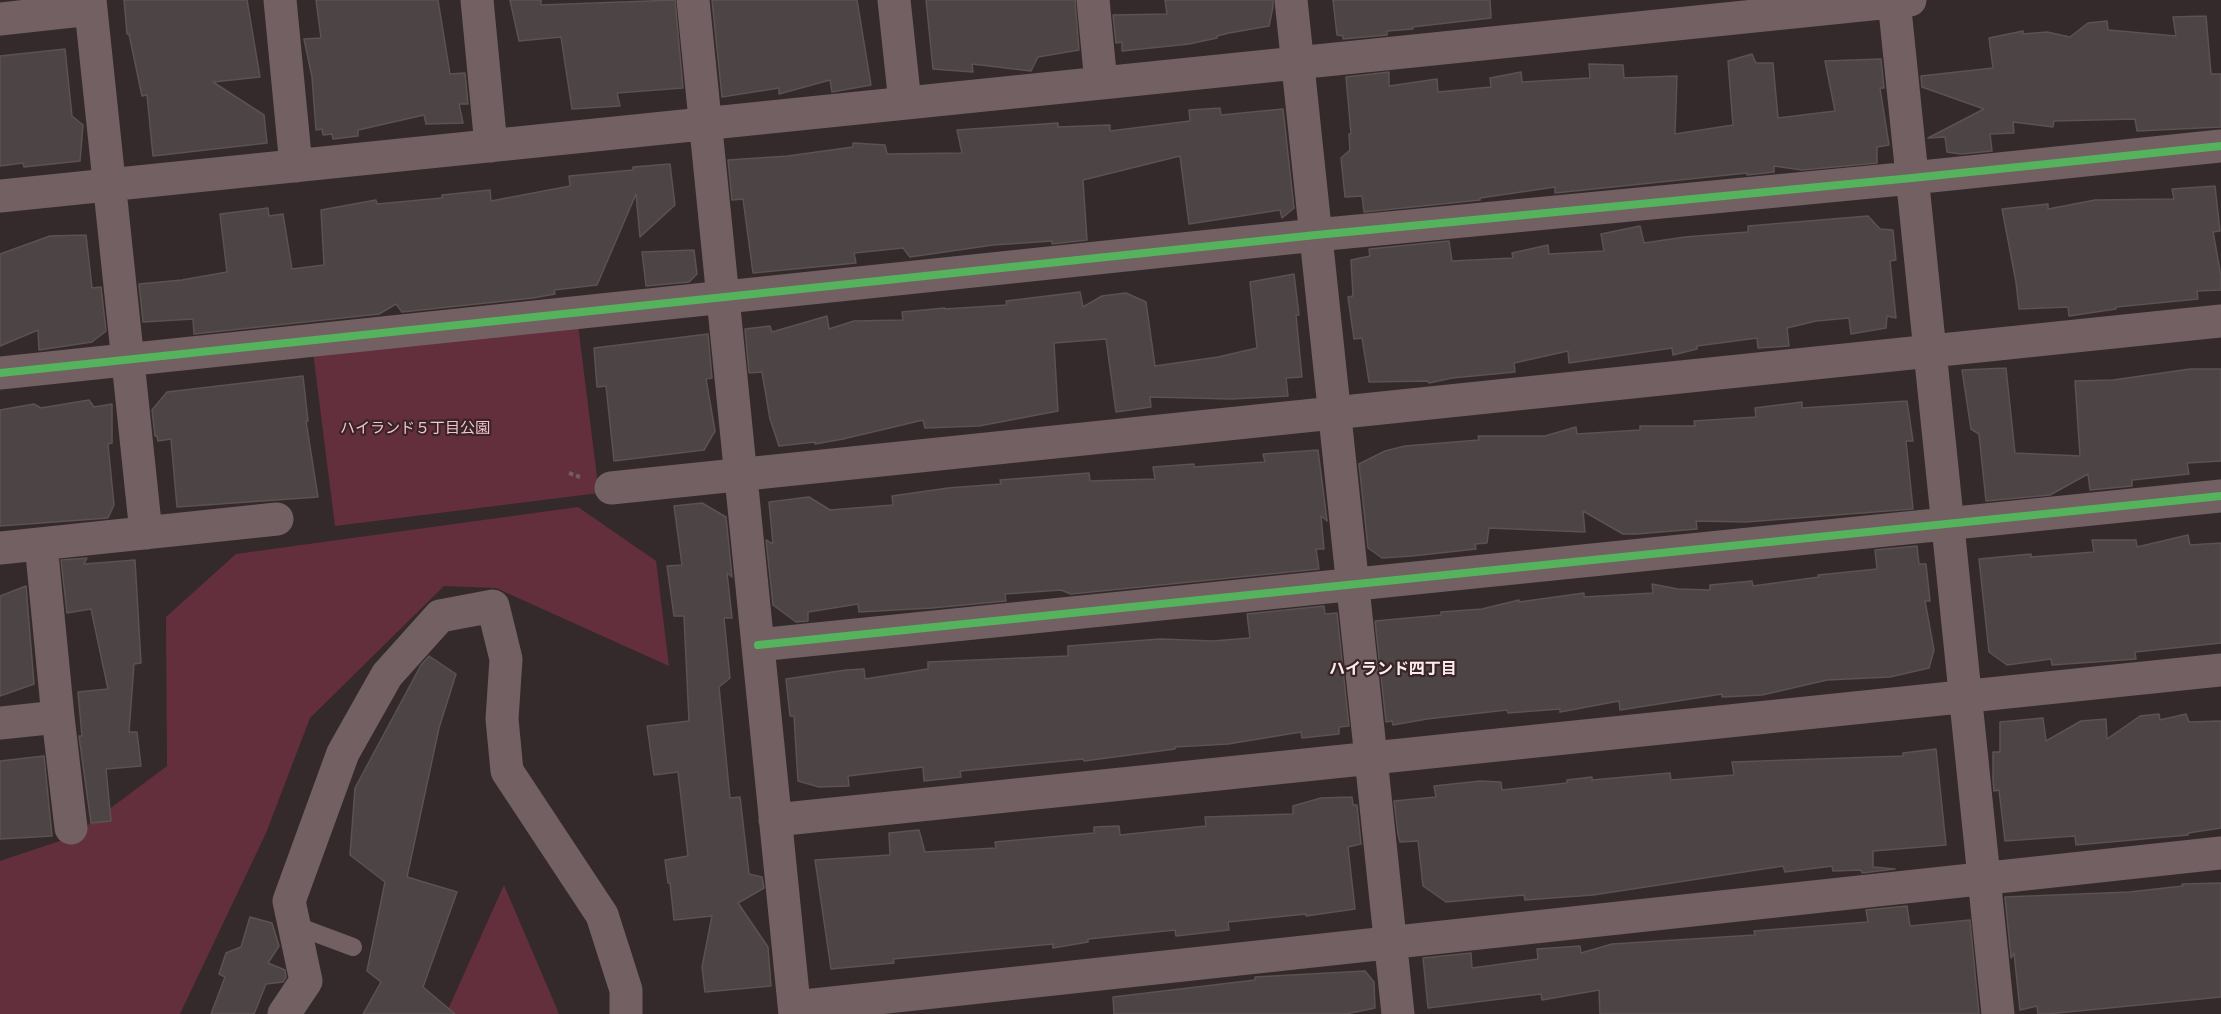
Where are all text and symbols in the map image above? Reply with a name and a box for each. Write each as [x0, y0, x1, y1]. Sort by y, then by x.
park label: ハイランド５丁目公園 [340, 420, 490, 438]
district label: ハイランド四丁目 [1329, 659, 1457, 679]

